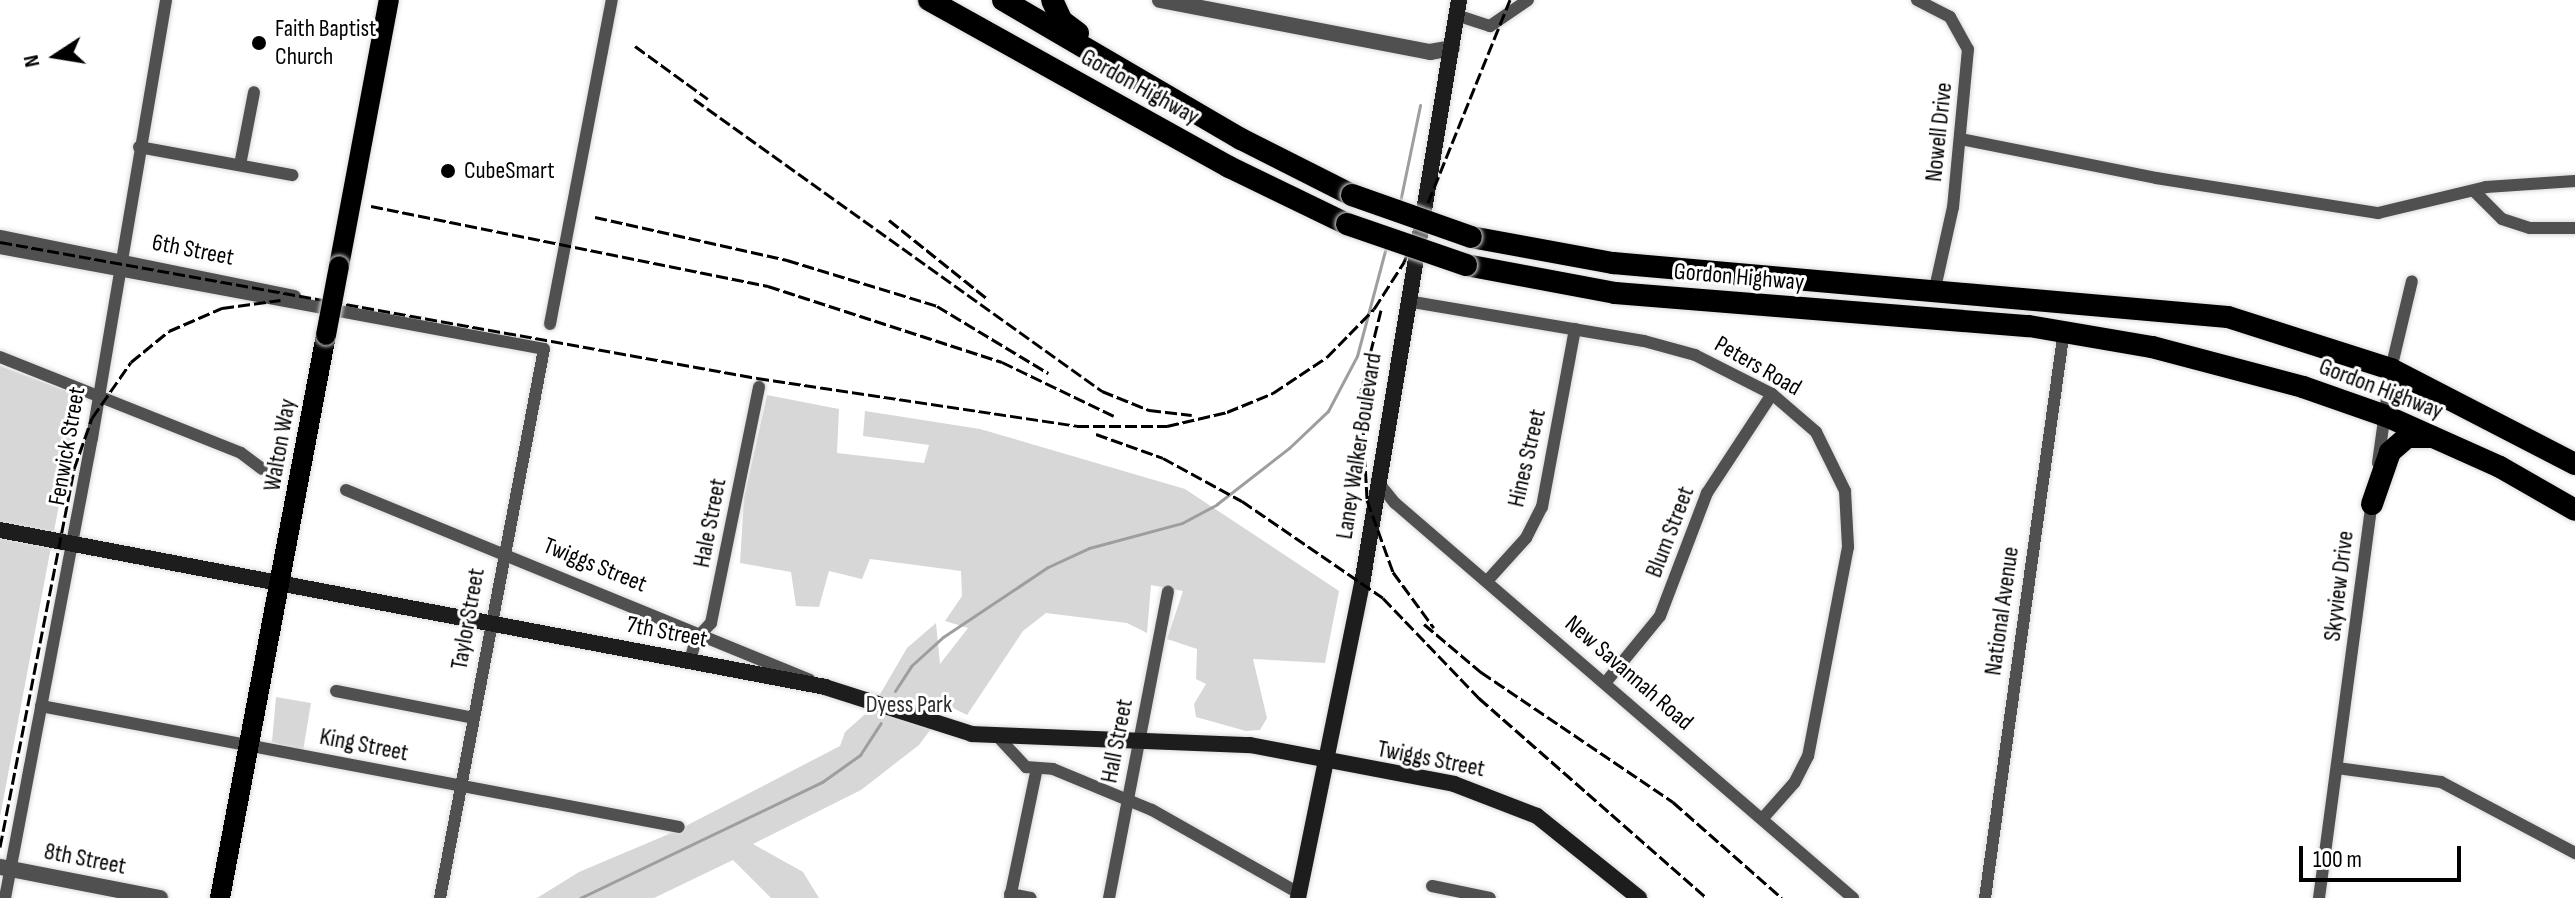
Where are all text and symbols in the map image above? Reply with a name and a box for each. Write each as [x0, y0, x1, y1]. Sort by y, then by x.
place label: Faith Baptist Church [275, 15, 376, 71]
north arrow [16, 16, 96, 96]
marker: Faith Baptist Church [250, 34, 268, 52]
street label: Gordon Highway [1076, 43, 1204, 131]
text: N [18, 53, 46, 70]
street label: Nowell Drive [1919, 81, 1959, 183]
place label: CubeSmart [464, 157, 555, 185]
marker: CubeSmart [439, 162, 457, 180]
street label: 6th Street [150, 228, 236, 272]
street label: Gordon Highway [1673, 257, 1805, 297]
street label: Peters Road [1709, 330, 1807, 402]
street label: Laney Walker Boulevard [1330, 351, 1388, 541]
street label: Gordon Highway [2315, 352, 2447, 426]
street label: Fenwick Street [42, 384, 92, 508]
street label: Walton Way [258, 397, 302, 493]
street label: Hines Street [1502, 406, 1552, 510]
street label: Hale Street [687, 476, 733, 570]
street label: Blum Street [1640, 482, 1700, 582]
street label: Skyview Drive [2318, 529, 2360, 643]
street label: Twiggs Street [539, 531, 651, 599]
street label: National Avenue [1979, 545, 2025, 677]
street label: Taylor Street [445, 566, 491, 672]
street label: New Savannah Road [1559, 609, 1699, 737]
street label: 7th Street [624, 610, 710, 654]
park label: Dyess Park [866, 691, 952, 719]
street label: Hall Street [1095, 697, 1139, 785]
street label: King Street [317, 722, 411, 768]
street label: Twiggs Street [1375, 734, 1487, 784]
scale bar [2303, 830, 2465, 880]
street label: 8th Street [42, 837, 128, 881]
text: 100 m [2313, 845, 2362, 874]

